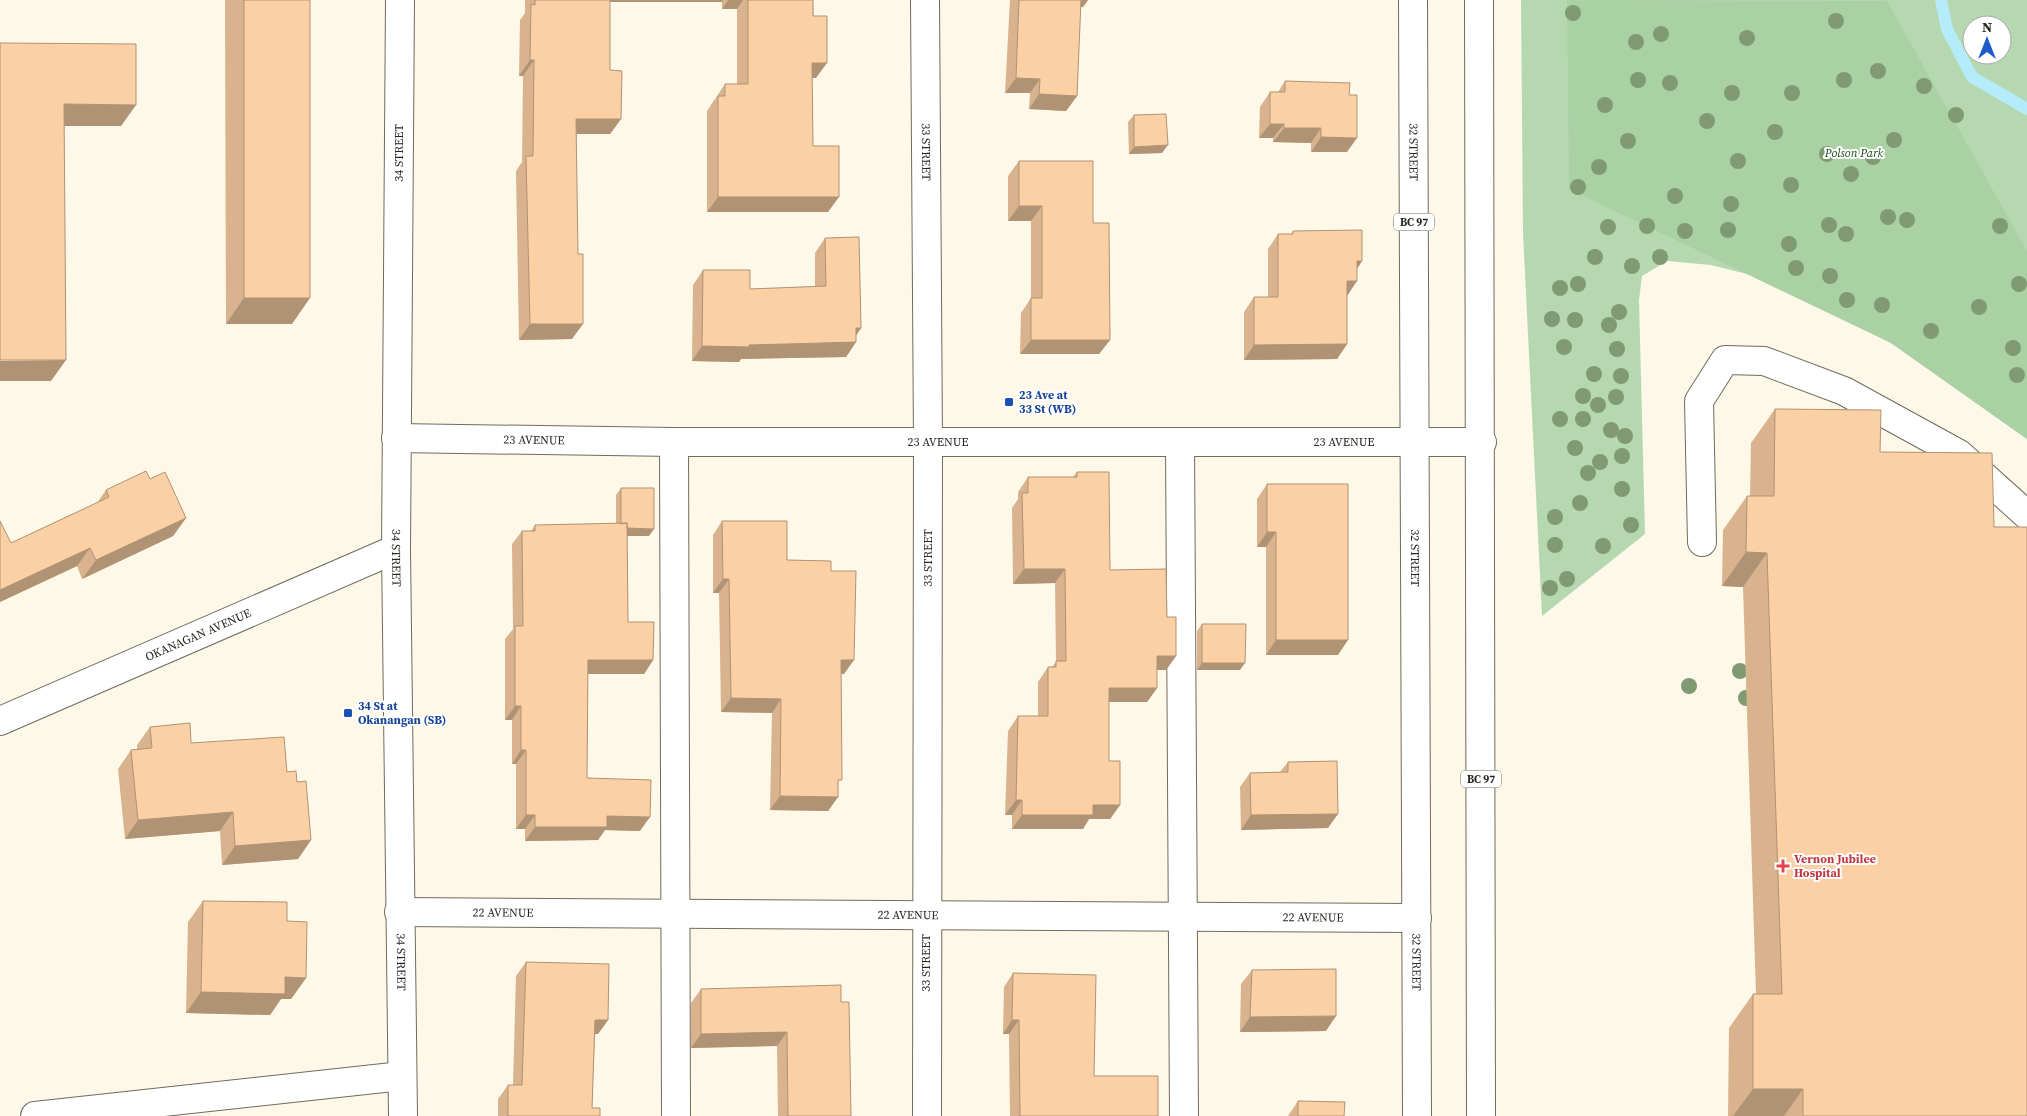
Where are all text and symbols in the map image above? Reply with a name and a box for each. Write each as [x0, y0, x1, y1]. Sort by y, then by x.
north arrow [1962, 15, 2012, 65]
text: N [1982, 17, 1992, 37]
street label: 34 STREET [391, 123, 407, 182]
street label: 33 STREET [918, 123, 934, 182]
street label: 32 STREET [1405, 123, 1422, 182]
park label: Polson Park [1824, 145, 1884, 161]
road number: BC 97 [1394, 213, 1434, 230]
place label: 23 Ave at 33 St (WB) [1019, 387, 1076, 417]
marker: 23 Ave at 33 St (WB) [1003, 396, 1015, 408]
street label: 23 AVENUE [503, 432, 565, 448]
street label: 23 AVENUE [907, 434, 969, 450]
street label: 23 AVENUE [1313, 434, 1375, 450]
street label: 33 STREET [920, 528, 936, 587]
street label: 34 STREET [388, 529, 404, 588]
street label: 32 STREET [1407, 529, 1423, 588]
street label: OKANAGAN AVENUE [143, 605, 254, 665]
place label: 34 St at Okanangan (SB) [358, 698, 446, 728]
marker: 34 St at Okanangan (SB) [342, 707, 354, 719]
road number: BC 97 [1461, 771, 1501, 788]
place label: Vernon Jubilee Hospital [1794, 851, 1876, 881]
marker: Vernon Jubilee Hospital [1776, 859, 1790, 873]
street label: 22 AVENUE [472, 904, 534, 921]
street label: 22 AVENUE [877, 907, 939, 923]
street label: 22 AVENUE [1282, 909, 1344, 926]
street label: 34 STREET [393, 933, 409, 992]
street label: 33 STREET [918, 933, 934, 992]
street label: 32 STREET [1408, 933, 1425, 992]

